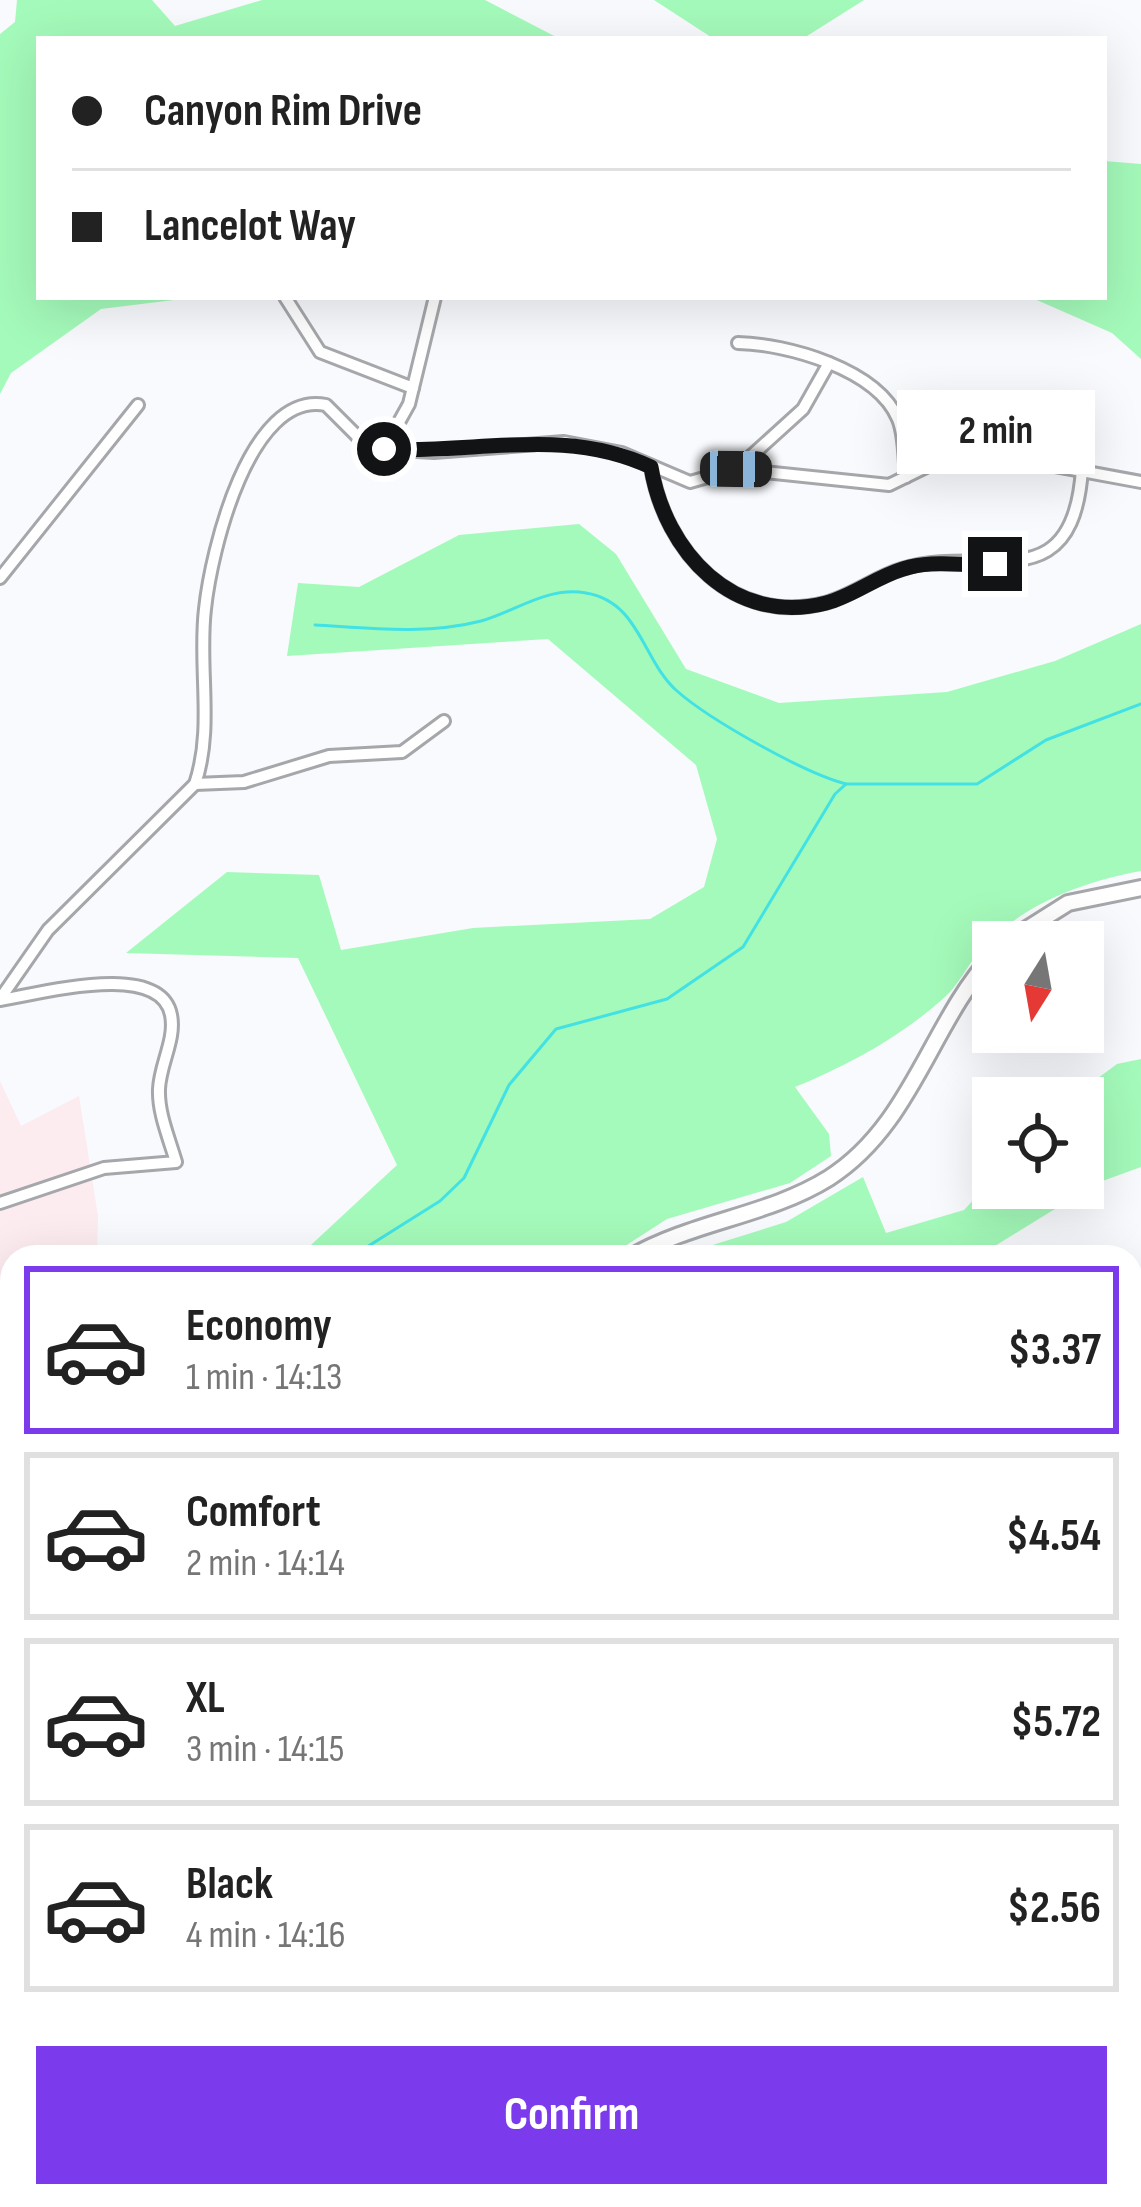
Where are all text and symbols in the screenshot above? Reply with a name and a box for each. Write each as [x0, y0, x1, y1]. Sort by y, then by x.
text: Canyon Rim Drive [144, 84, 422, 139]
text: Lancelot Way [144, 199, 356, 254]
callout: 2 min [896, 390, 1094, 474]
text: 2 min [959, 408, 1033, 455]
route start [357, 422, 411, 476]
car [700, 450, 772, 488]
route end [968, 537, 1022, 591]
north arrow [972, 921, 1104, 1053]
map controls [972, 921, 1104, 1209]
button: locate [972, 1077, 1104, 1209]
icon: car [42, 1296, 150, 1404]
text: Economy [186, 1299, 332, 1354]
text: $3.37 [1008, 1323, 1101, 1378]
text: 1 min · 14:13 [186, 1354, 342, 1401]
icon: car [42, 1482, 150, 1590]
text: Comfort [186, 1485, 321, 1540]
text: $4.54 [1006, 1509, 1101, 1564]
text: 2 min · 14:14 [186, 1540, 345, 1587]
icon: car [42, 1668, 150, 1776]
text: XL [186, 1671, 225, 1726]
text: $5.72 [1011, 1695, 1101, 1750]
text: 3 min · 14:15 [186, 1726, 344, 1773]
icon: car [42, 1854, 150, 1962]
text: Black [186, 1857, 273, 1912]
text: $2.56 [1007, 1881, 1101, 1936]
text: 4 min · 14:16 [186, 1912, 346, 1959]
button: Confirm [36, 2046, 1107, 2184]

